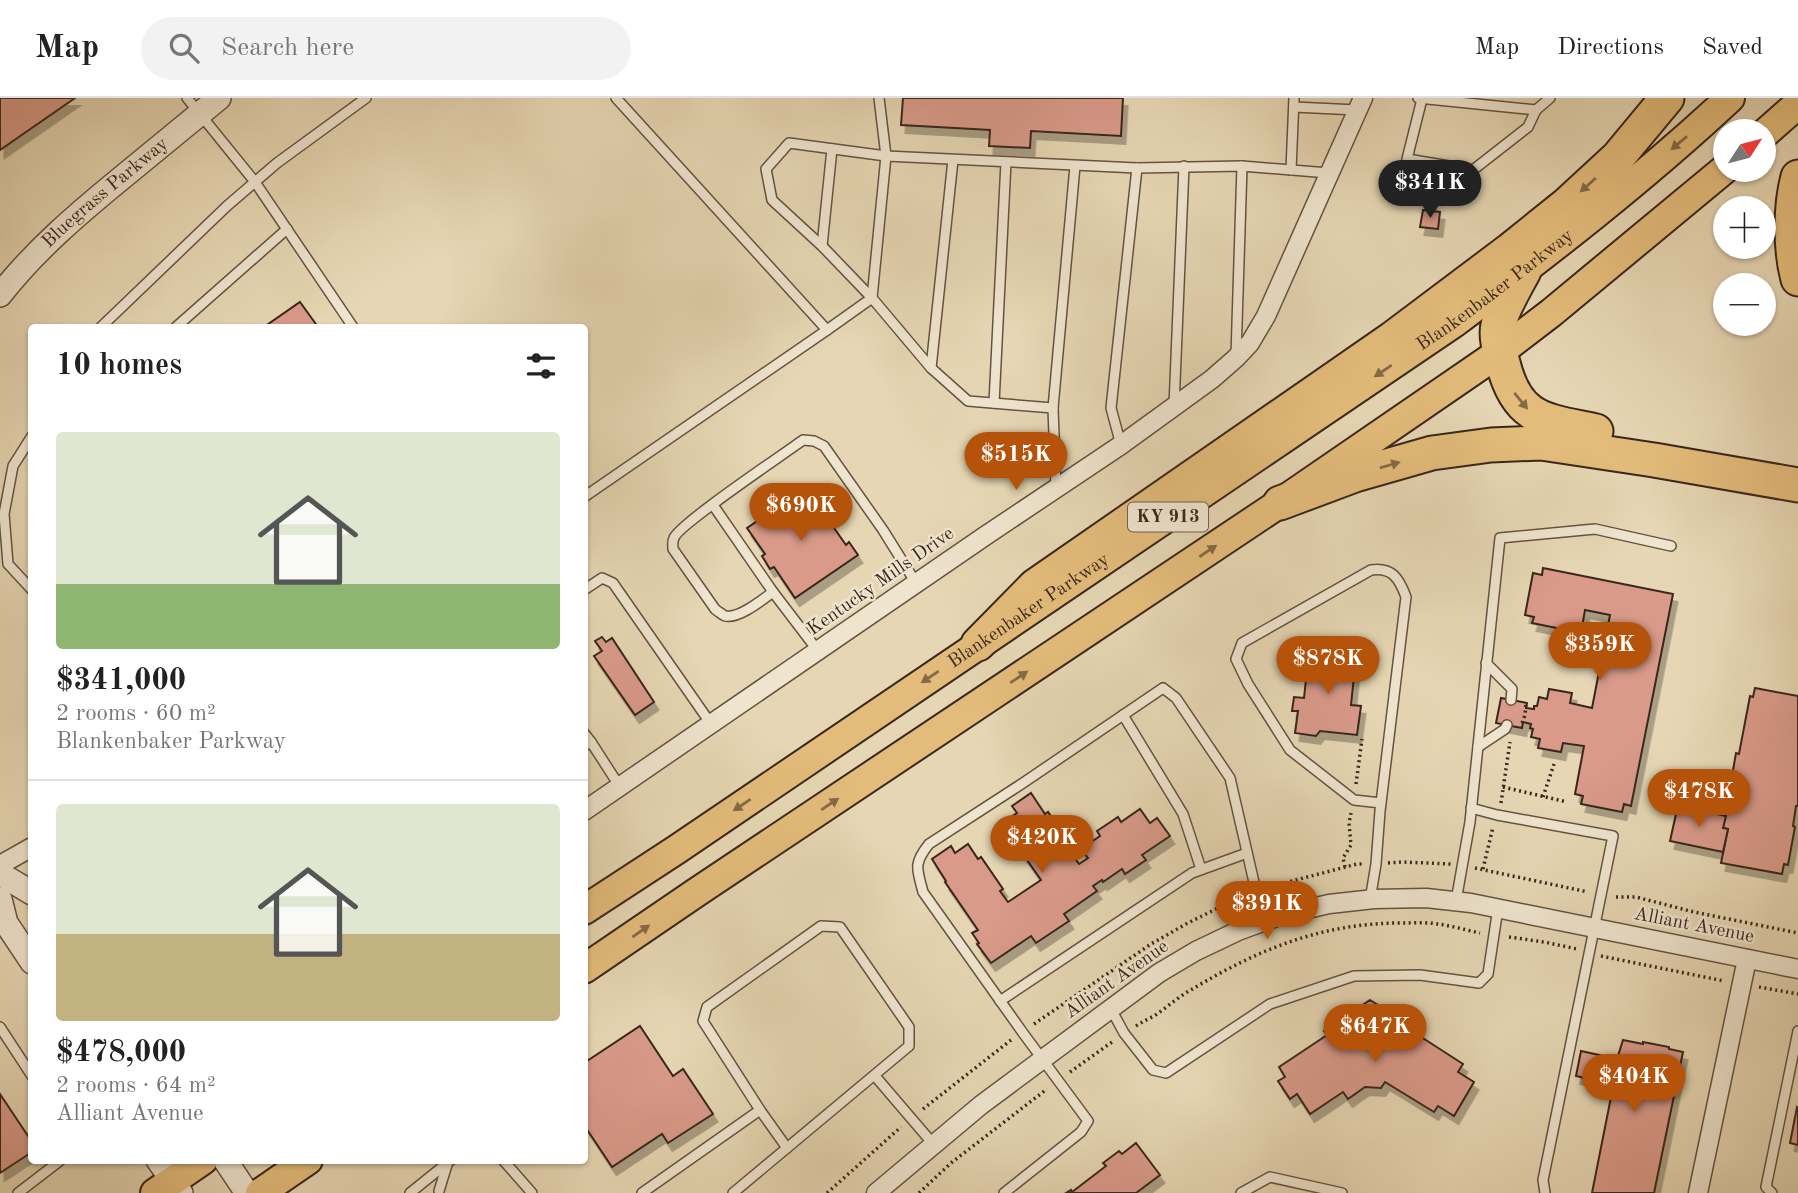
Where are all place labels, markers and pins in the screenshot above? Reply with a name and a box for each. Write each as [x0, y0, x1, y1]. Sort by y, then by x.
pin: $341K [1381, 160, 1479, 220]
pin: $515K [967, 432, 1065, 492]
pin: $690K [752, 484, 850, 543]
pin: $359K [1551, 622, 1649, 682]
pin: $878K [1279, 636, 1377, 696]
pin: $478K [1650, 770, 1748, 829]
pin: $420K [993, 816, 1091, 875]
pin: $391K [1218, 882, 1316, 941]
pin: $647K [1326, 1004, 1424, 1064]
pin: $404K [1585, 1054, 1683, 1114]

